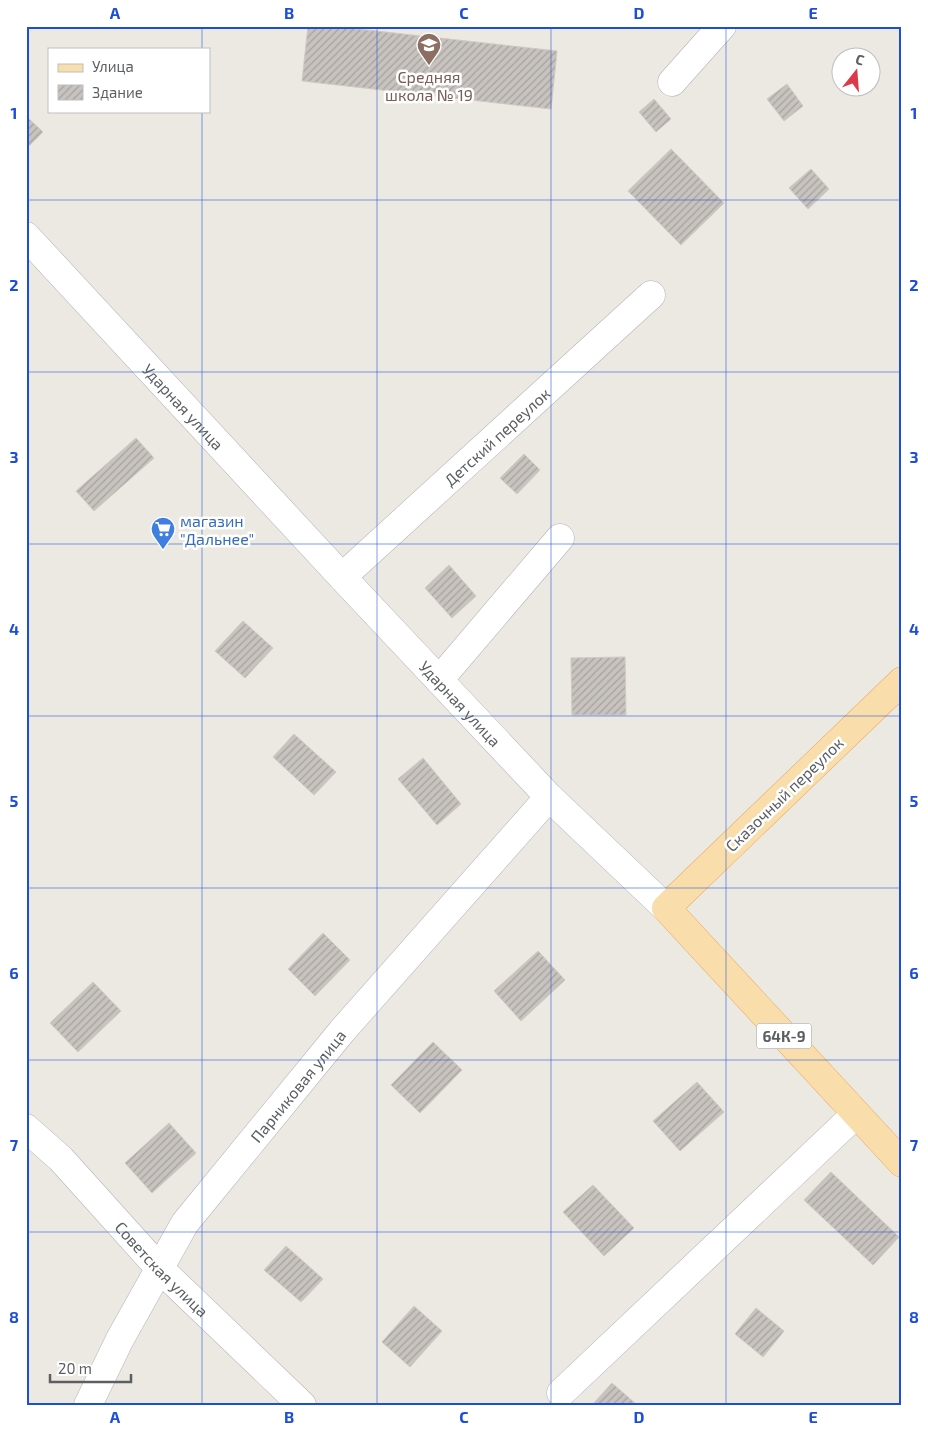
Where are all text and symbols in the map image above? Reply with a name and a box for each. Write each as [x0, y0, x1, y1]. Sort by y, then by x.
text: A [110, 3, 121, 22]
text: B [284, 3, 294, 22]
text: C [459, 3, 469, 22]
text: D [634, 3, 645, 22]
text: E [808, 3, 818, 22]
school or university icon: Средняя школа № 19 [416, 32, 442, 66]
legend [48, 48, 210, 112]
north arrow [830, 48, 880, 98]
text: С [854, 50, 866, 68]
text: Улица [92, 57, 134, 75]
place label: Средняя школа № 19 [385, 67, 473, 104]
text: Здание [92, 83, 143, 101]
text: 1 [11, 103, 17, 122]
text: 1 [911, 103, 917, 122]
text: 2 [9, 275, 19, 294]
text: 2 [909, 275, 919, 294]
street label: Ударная улица [139, 359, 228, 453]
street label: Детский переулок [440, 383, 553, 489]
text: 3 [9, 447, 19, 466]
text: 3 [909, 447, 919, 466]
place label: магазин "Дальнее" [180, 511, 254, 548]
supermarket icon: магазин "Дальнее" [150, 516, 176, 550]
text: 4 [9, 619, 19, 638]
text: 4 [909, 619, 919, 638]
street label: Ударная улица [416, 656, 505, 750]
street label: Сказочный переулок [721, 733, 848, 856]
text: 5 [10, 791, 19, 810]
text: 5 [910, 791, 919, 810]
text: 6 [9, 963, 19, 982]
text: 6 [909, 963, 919, 982]
road number: 64К-9 [756, 1024, 812, 1048]
street label: Парниковая улица [246, 1025, 349, 1146]
text: 7 [10, 1135, 19, 1154]
text: 7 [910, 1135, 919, 1154]
street label: Советская улица [112, 1217, 213, 1320]
text: 8 [9, 1307, 19, 1326]
text: 8 [909, 1307, 919, 1326]
scale bar [50, 1351, 131, 1383]
text: 20 m [58, 1359, 92, 1377]
text: A [110, 1407, 121, 1426]
text: B [284, 1407, 294, 1426]
text: C [459, 1407, 469, 1426]
text: D [634, 1407, 645, 1426]
text: E [808, 1407, 818, 1426]

